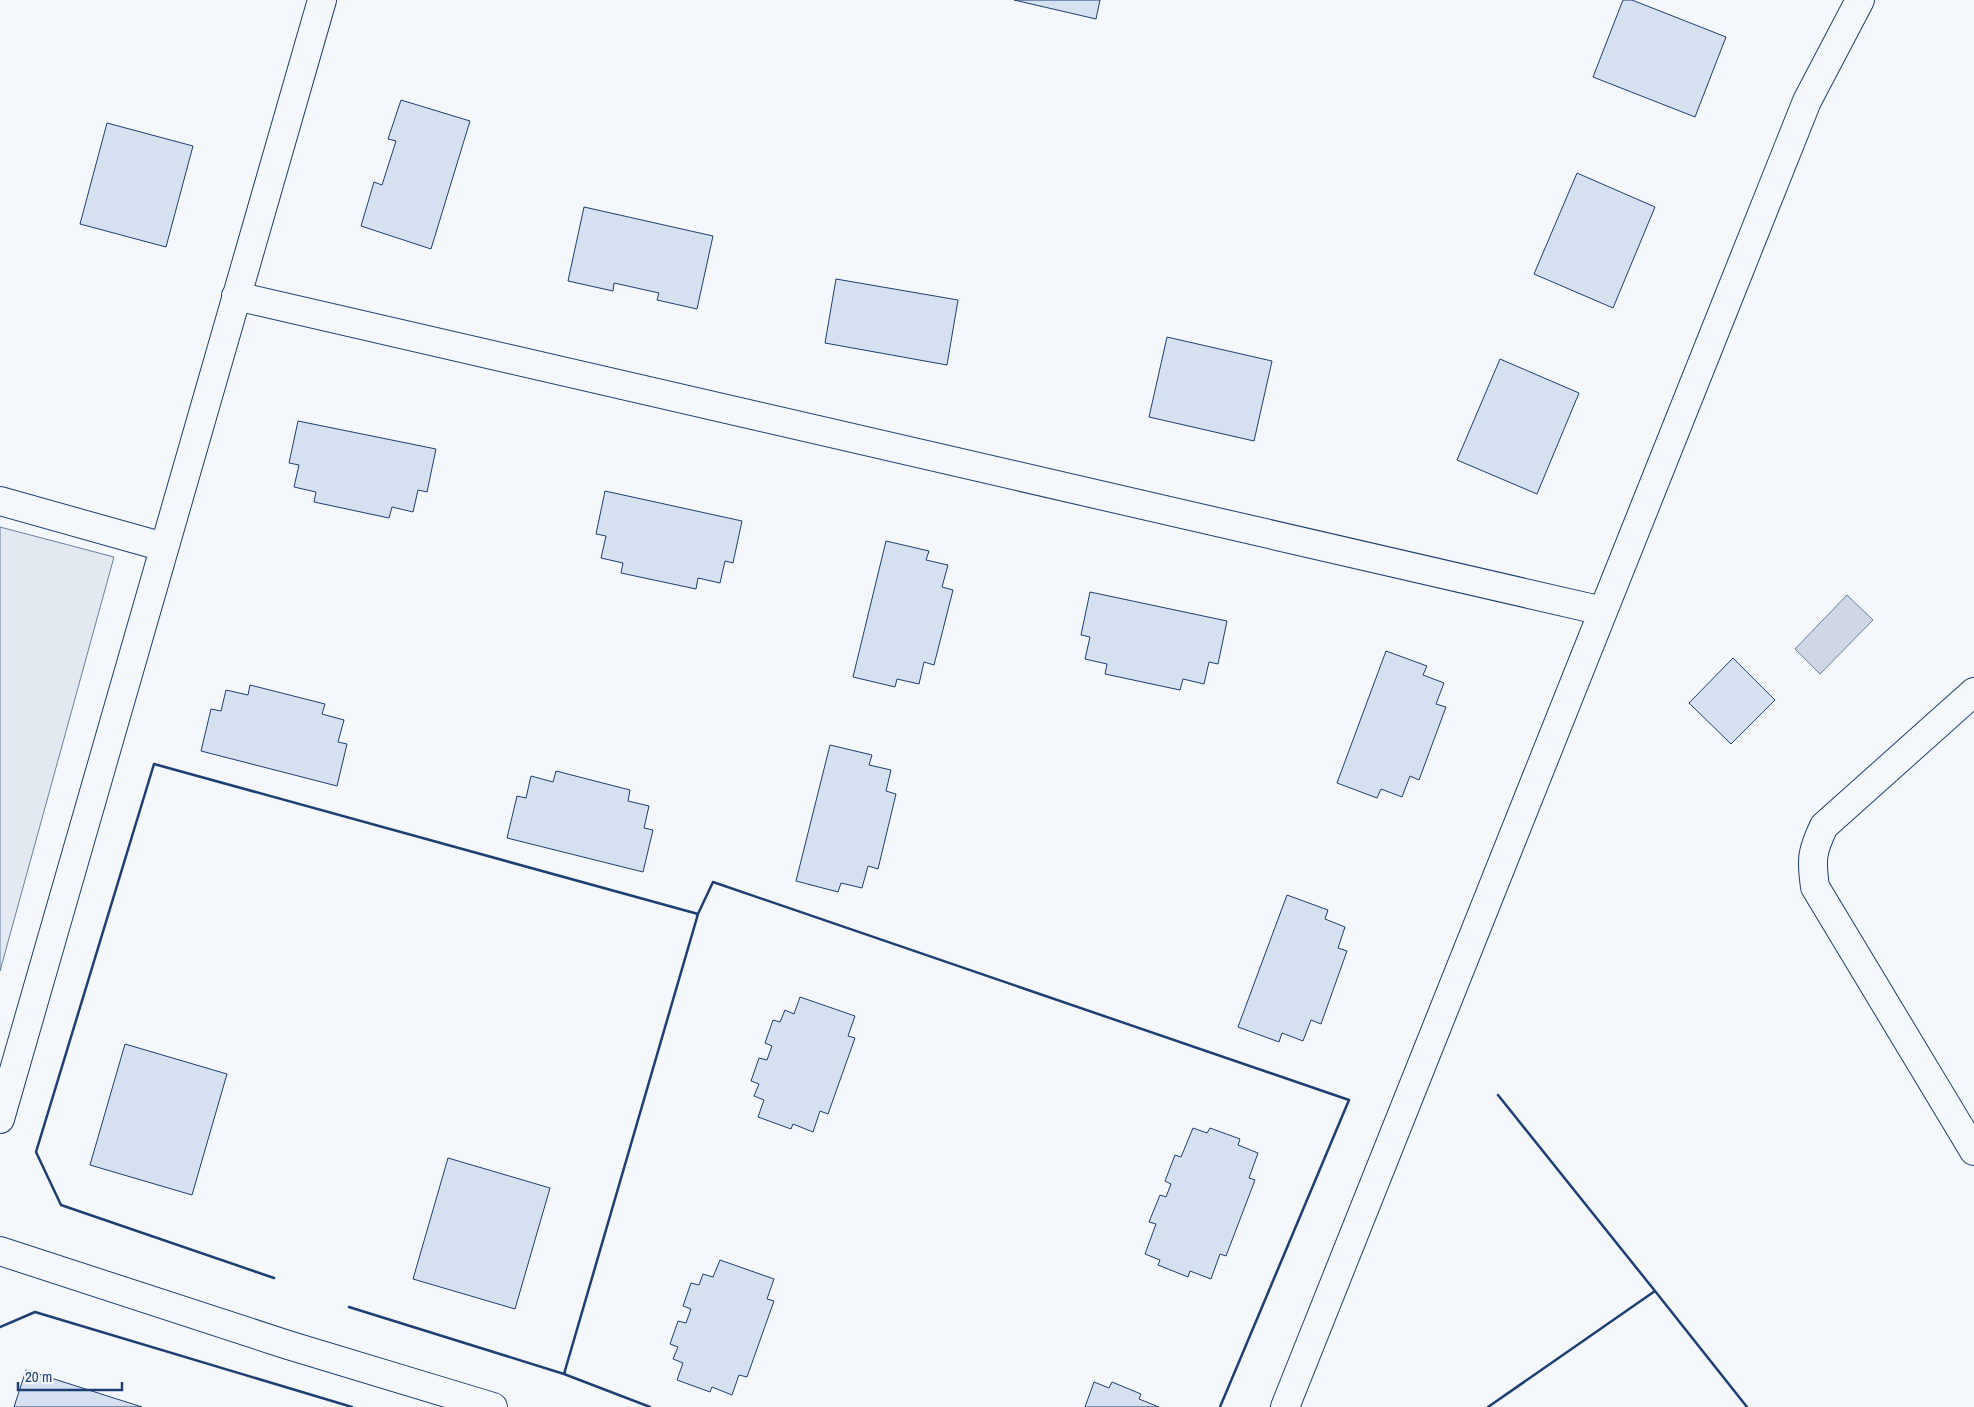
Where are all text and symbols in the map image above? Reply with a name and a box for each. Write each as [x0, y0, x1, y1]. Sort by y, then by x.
scale bar [18, 1360, 121, 1392]
text: 20 m [25, 1366, 52, 1387]

